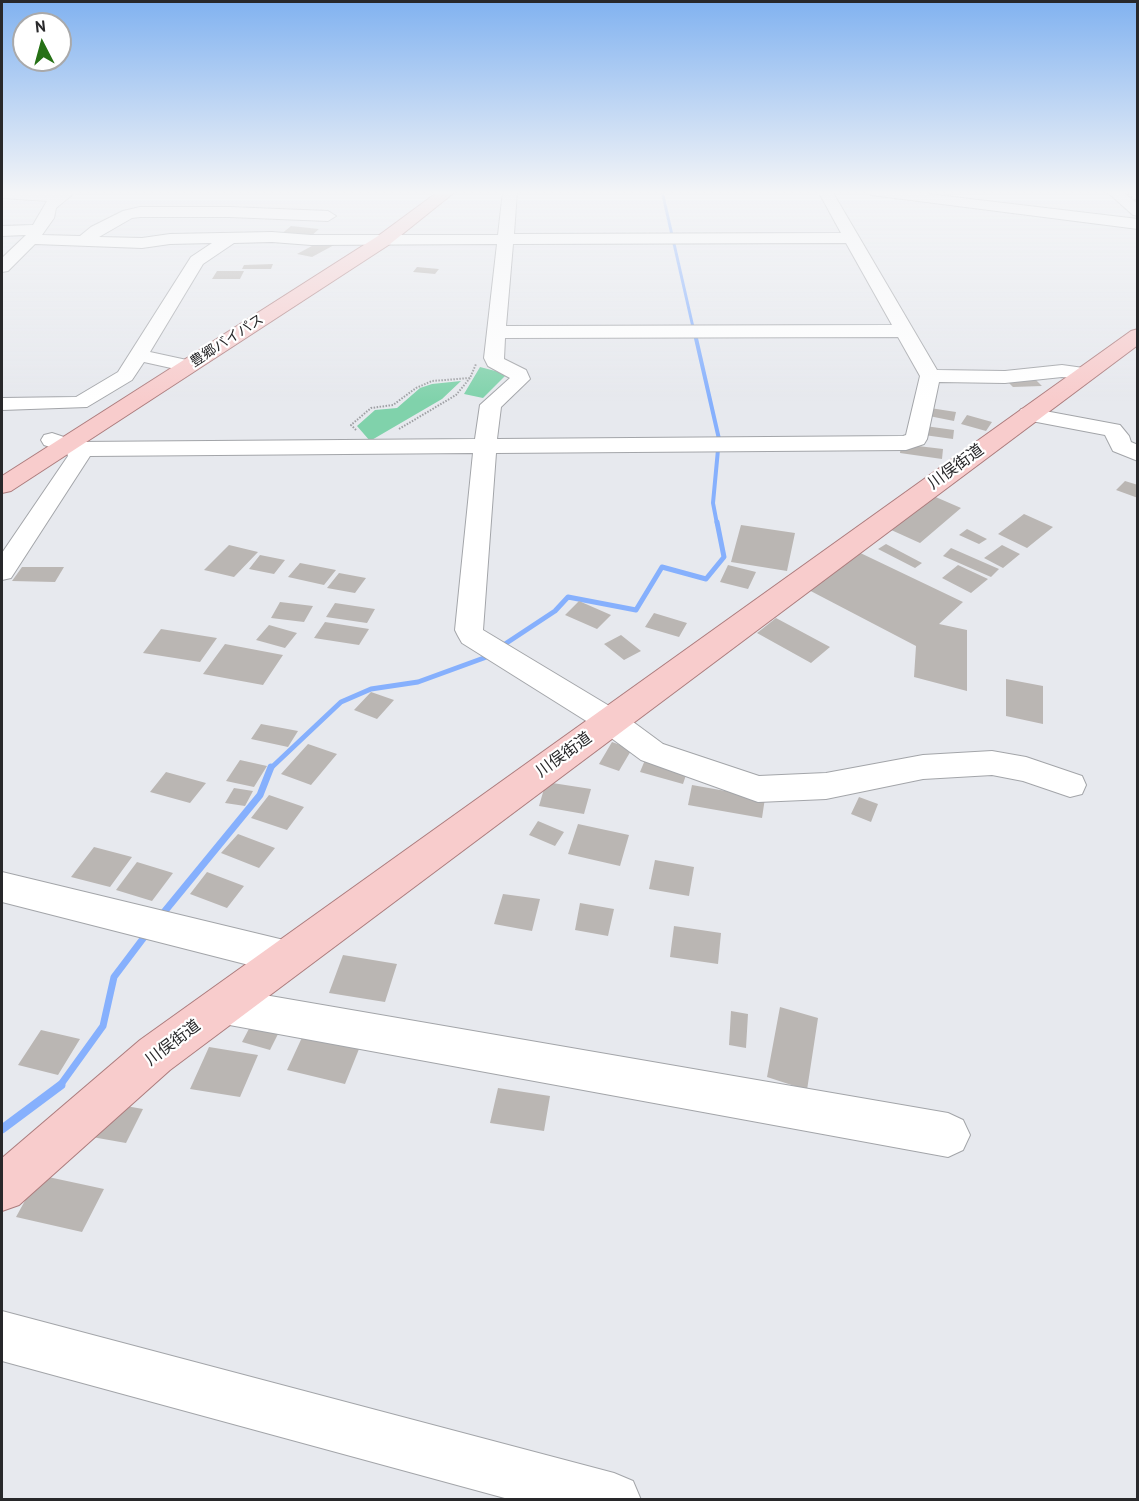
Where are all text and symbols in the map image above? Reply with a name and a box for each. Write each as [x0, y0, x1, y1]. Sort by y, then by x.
north arrow [12, 12, 72, 72]
text: N [34, 16, 47, 37]
street label: 豊郷バイパス [187, 311, 267, 371]
street label: 川俣街道 [924, 440, 988, 494]
street label: 川俣街道 [532, 728, 596, 782]
street label: 川俣街道 [142, 1016, 204, 1070]

